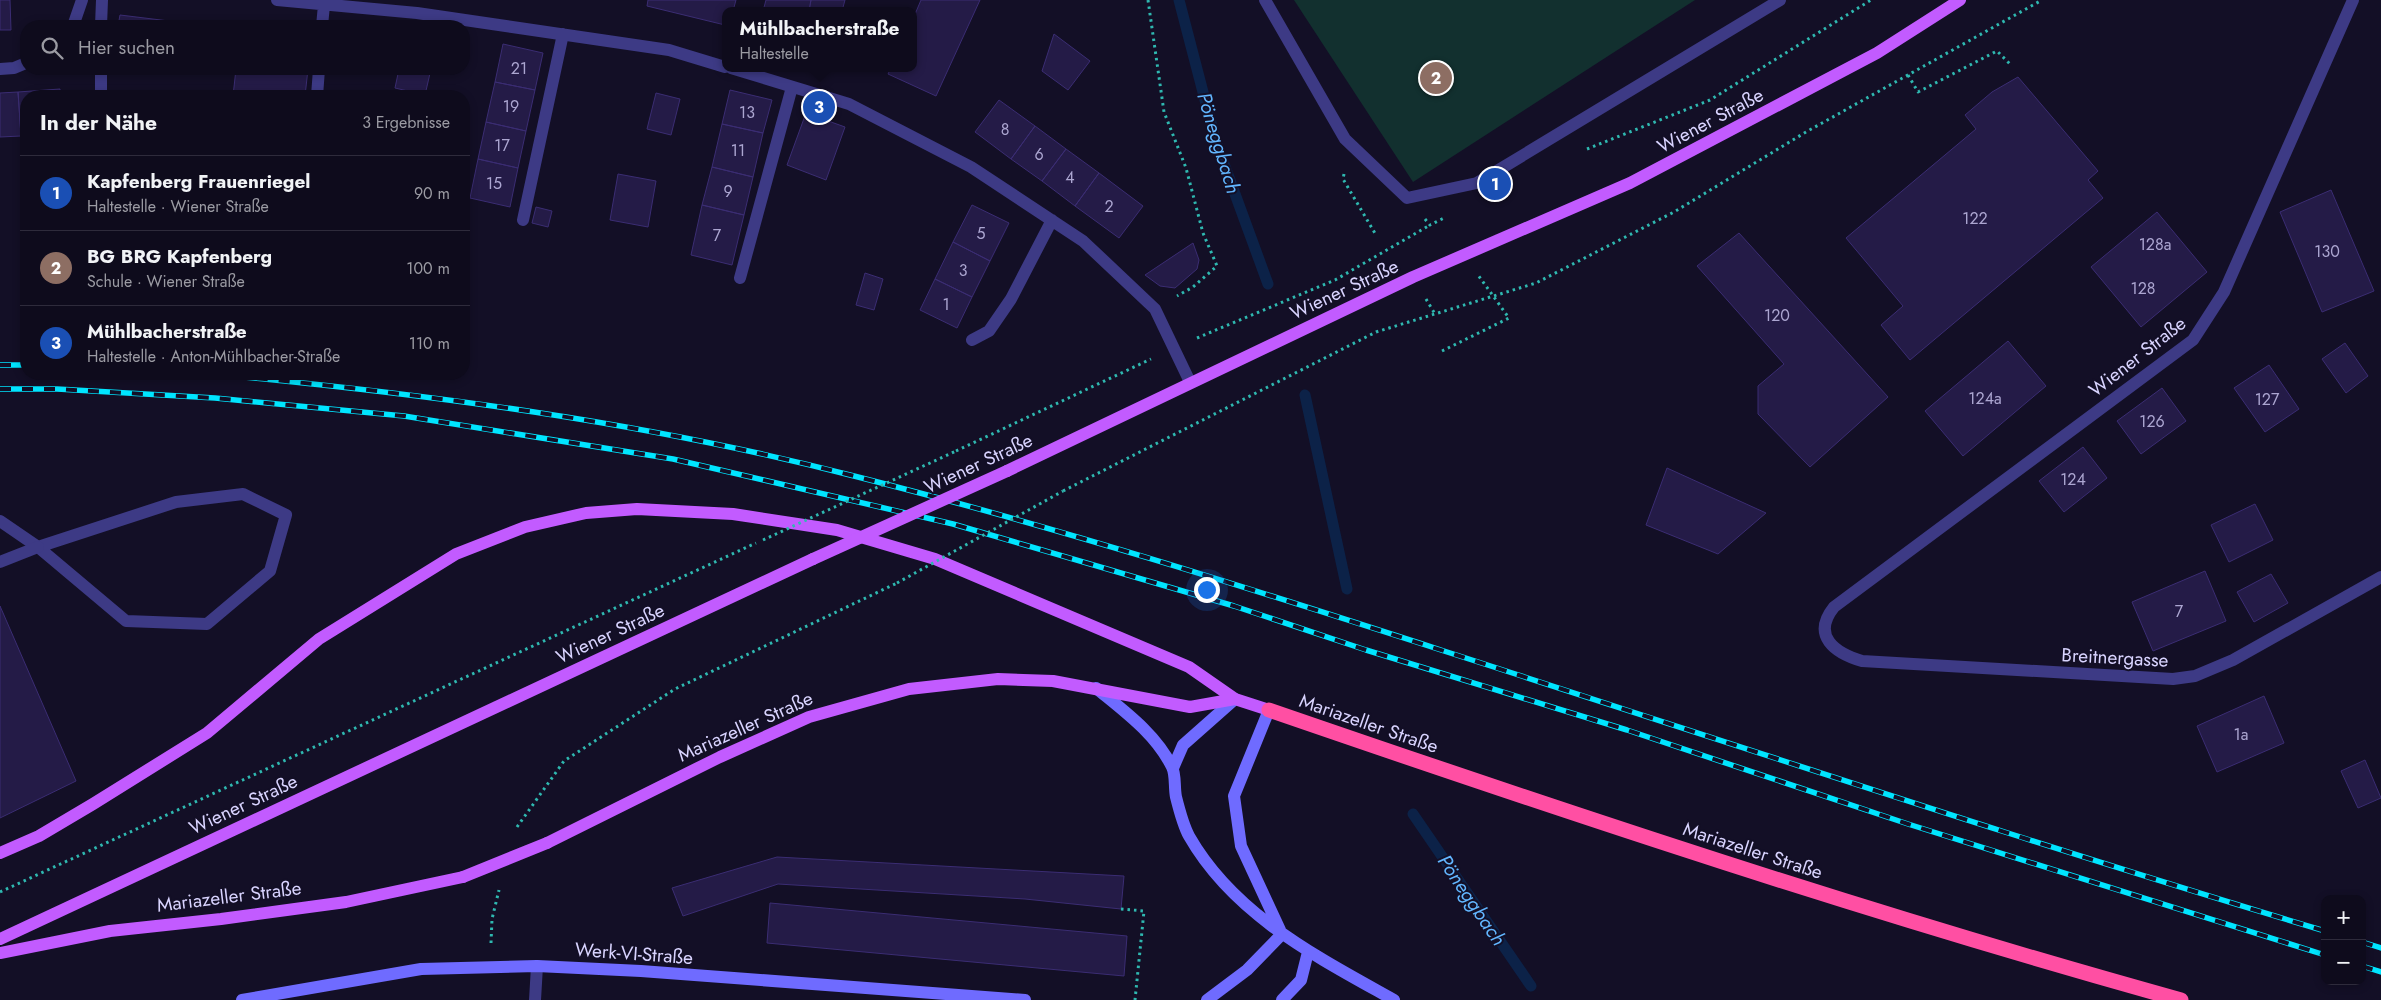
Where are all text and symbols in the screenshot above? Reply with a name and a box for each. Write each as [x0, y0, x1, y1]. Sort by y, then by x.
popup [722, 7, 917, 72]
text: Mühlbacherstraße [740, 15, 899, 42]
search box [20, 20, 470, 75]
icon: search [38, 34, 66, 62]
text: Hier suchen [78, 34, 175, 61]
text: Haltestelle [740, 42, 809, 65]
house number: 21 [511, 57, 527, 80]
pin: 2 [1420, 59, 1452, 97]
street label: Wiener Straße [1652, 81, 1768, 160]
pin: 3 [803, 88, 835, 126]
water label: Pöneggbach [1189, 89, 1248, 197]
house number: 19 [503, 95, 519, 118]
house number: 13 [739, 101, 755, 124]
text: In der Nähe [40, 108, 157, 138]
text: 3 Ergebnisse [362, 111, 450, 134]
house number: 8 [1001, 118, 1009, 141]
house number: 17 [494, 134, 510, 157]
house number: 11 [731, 139, 745, 162]
house number: 6 [1034, 143, 1044, 166]
pin: 1 [1479, 165, 1511, 203]
house number: 4 [1065, 166, 1075, 189]
text: Kapfenberg Frauenriegel [87, 168, 310, 195]
house number: 15 [486, 172, 502, 195]
house number: 9 [723, 180, 733, 203]
text: 1 [52, 182, 60, 205]
text: 90 m [414, 182, 450, 205]
text: Haltestelle · Wiener Straße [87, 195, 269, 218]
house number: 2 [1104, 195, 1114, 218]
house number: 122 [1962, 207, 1988, 230]
house number: 5 [976, 222, 986, 245]
house number: 7 [713, 224, 722, 247]
house number: 128a [2139, 233, 2171, 256]
house number: 130 [2314, 240, 2340, 263]
text: BG BRG Kapfenberg [87, 243, 272, 270]
street label: Wiener Straße [1286, 252, 1403, 326]
text: 2 [51, 257, 61, 280]
text: 100 m [406, 257, 450, 280]
house number: 3 [959, 259, 968, 282]
text: Schule · Wiener Straße [87, 270, 245, 293]
house number: 128 [2130, 277, 2156, 300]
house number: 1 [942, 293, 950, 316]
house number: 120 [1764, 304, 1790, 327]
street label: Wiener Straße [2083, 310, 2192, 403]
text: Mühlbacherstraße [87, 318, 247, 345]
text: 3 [51, 332, 61, 355]
text: 110 m [409, 332, 450, 355]
text: Haltestelle · Anton-Mühlbacher-Straße [87, 345, 340, 368]
house number: 124a [1968, 387, 2002, 410]
house number: 127 [2255, 388, 2280, 411]
house number: 126 [2139, 410, 2165, 433]
street label: Wiener Straße [920, 426, 1037, 500]
house number: 124 [2060, 468, 2086, 491]
your location [1194, 577, 1220, 603]
street label: Wiener Straße [552, 596, 669, 670]
house number: 7 [2175, 600, 2184, 623]
street label: Breitnergasse [2061, 641, 2169, 674]
street label: Mariazeller Straße [673, 684, 817, 768]
street label: Mariazeller Straße [1296, 687, 1442, 760]
house number: 1a [2234, 723, 2248, 746]
street label: Wiener Straße [185, 767, 302, 841]
street label: Mariazeller Straße [1680, 815, 1826, 886]
water label: Pöneggbach [1430, 849, 1513, 952]
street label: Mariazeller Straße [155, 874, 303, 919]
map controls [2321, 895, 2366, 985]
button: + [2321, 895, 2366, 940]
street label: Werk-VI-Straße [574, 936, 694, 971]
button: − [2321, 940, 2366, 985]

